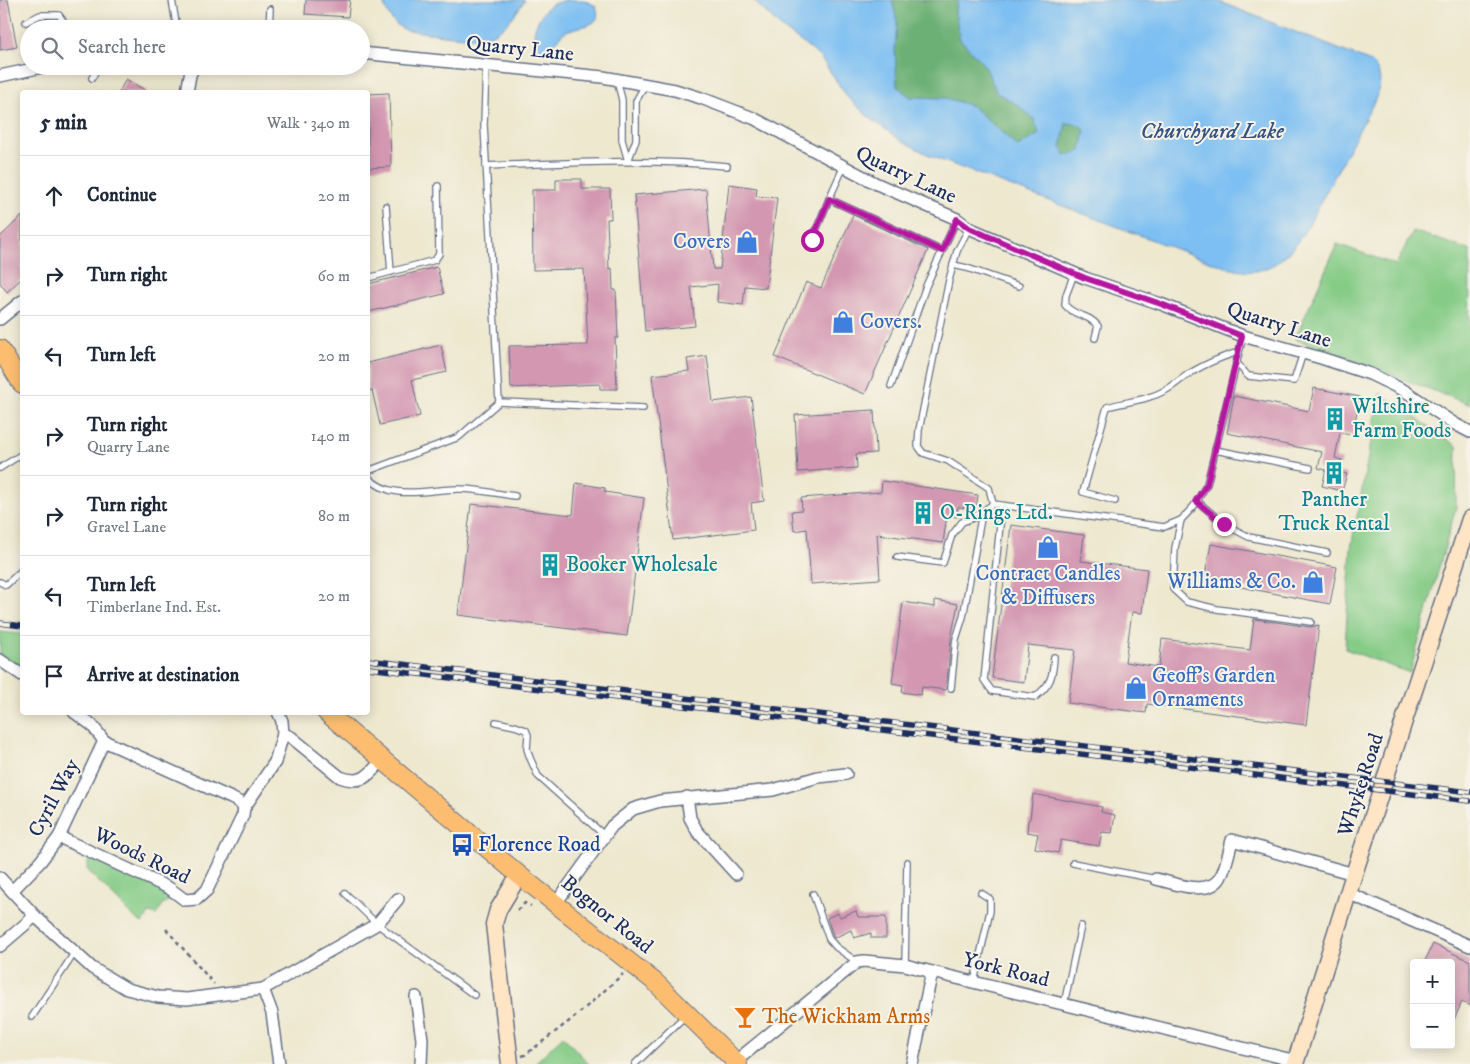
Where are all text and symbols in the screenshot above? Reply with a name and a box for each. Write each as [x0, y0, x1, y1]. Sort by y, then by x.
search box [20, 20, 370, 75]
street label: Quarry Lane [465, 30, 576, 68]
icon: search [38, 34, 66, 62]
text: Search here [78, 36, 166, 59]
text: 5 min [40, 110, 87, 136]
text: Walk · 340 m [267, 113, 350, 133]
water label: Churchyard Lake [1140, 118, 1284, 145]
street label: Quarry Lane [851, 140, 961, 210]
icon: ahead [40, 182, 68, 210]
text: Continue [87, 184, 157, 207]
text: 20 m [318, 186, 350, 206]
place label: Covers [673, 229, 730, 255]
shop icon: Covers [734, 229, 760, 255]
route start [801, 229, 824, 252]
icon: right [40, 262, 68, 290]
text: Turn right [87, 264, 167, 287]
text: 60 m [318, 266, 350, 286]
street label: Quarry Lane [1223, 296, 1335, 354]
shop icon: Covers. [830, 309, 856, 335]
place label: Covers. [860, 309, 922, 335]
icon: left [40, 342, 68, 370]
text: Turn left [87, 344, 156, 367]
text: 20 m [318, 346, 350, 366]
place label: Wiltshire Farm Foods [1351, 394, 1451, 444]
building icon: Wiltshire Farm Foods [1322, 406, 1348, 432]
text: Turn right [87, 414, 167, 437]
icon: right [40, 422, 68, 450]
text: 140 m [311, 426, 350, 446]
text: Quarry Lane [87, 437, 170, 457]
building icon: Panther Truck Rental [1321, 460, 1347, 486]
place label: Panther Truck Rental [1278, 487, 1390, 537]
text: Turn right [87, 494, 167, 517]
building icon: O-Rings Ltd. [910, 500, 936, 526]
place label: O-Rings Ltd. [940, 500, 1053, 526]
icon: right [40, 502, 68, 530]
text: 80 m [318, 506, 350, 526]
route end [1213, 513, 1236, 536]
text: Gravel Lane [87, 517, 166, 537]
shop icon: Contract Candles & Diffusers [1035, 534, 1061, 560]
building icon: Booker Wholesale [537, 552, 563, 578]
place label: Booker Wholesale [566, 552, 718, 578]
place label: Contract Candles & Diffusers [976, 561, 1121, 611]
place label: Williams & Co. [1166, 569, 1296, 595]
shop icon: Williams & Co. [1300, 569, 1326, 595]
text: Turn left [87, 574, 156, 597]
icon: left [40, 582, 68, 610]
text: 20 m [318, 586, 350, 606]
text: Timberlane Ind. Est. [87, 597, 221, 617]
icon: arrive [40, 662, 68, 690]
place label: Geoff's Garden Ornaments [1152, 663, 1275, 713]
text: Arrive at destination [87, 664, 239, 687]
shop icon: Geoff's Garden Ornaments [1123, 675, 1149, 701]
street label: Whyke Road [1332, 729, 1390, 841]
street label: Cyril Way [23, 754, 86, 841]
street label: Woods Road [89, 821, 195, 891]
bus stop icon: Florence Road [449, 832, 475, 858]
place label: Florence Road [478, 832, 601, 858]
street label: Bognor Road [556, 870, 659, 960]
street label: York Road [960, 947, 1052, 993]
map controls [1410, 959, 1455, 1049]
button: + [1410, 959, 1455, 1004]
bar icon: The Wickham Arms [732, 1004, 758, 1030]
place label: The Wickham Arms [762, 1004, 930, 1030]
button: − [1410, 1004, 1455, 1049]

